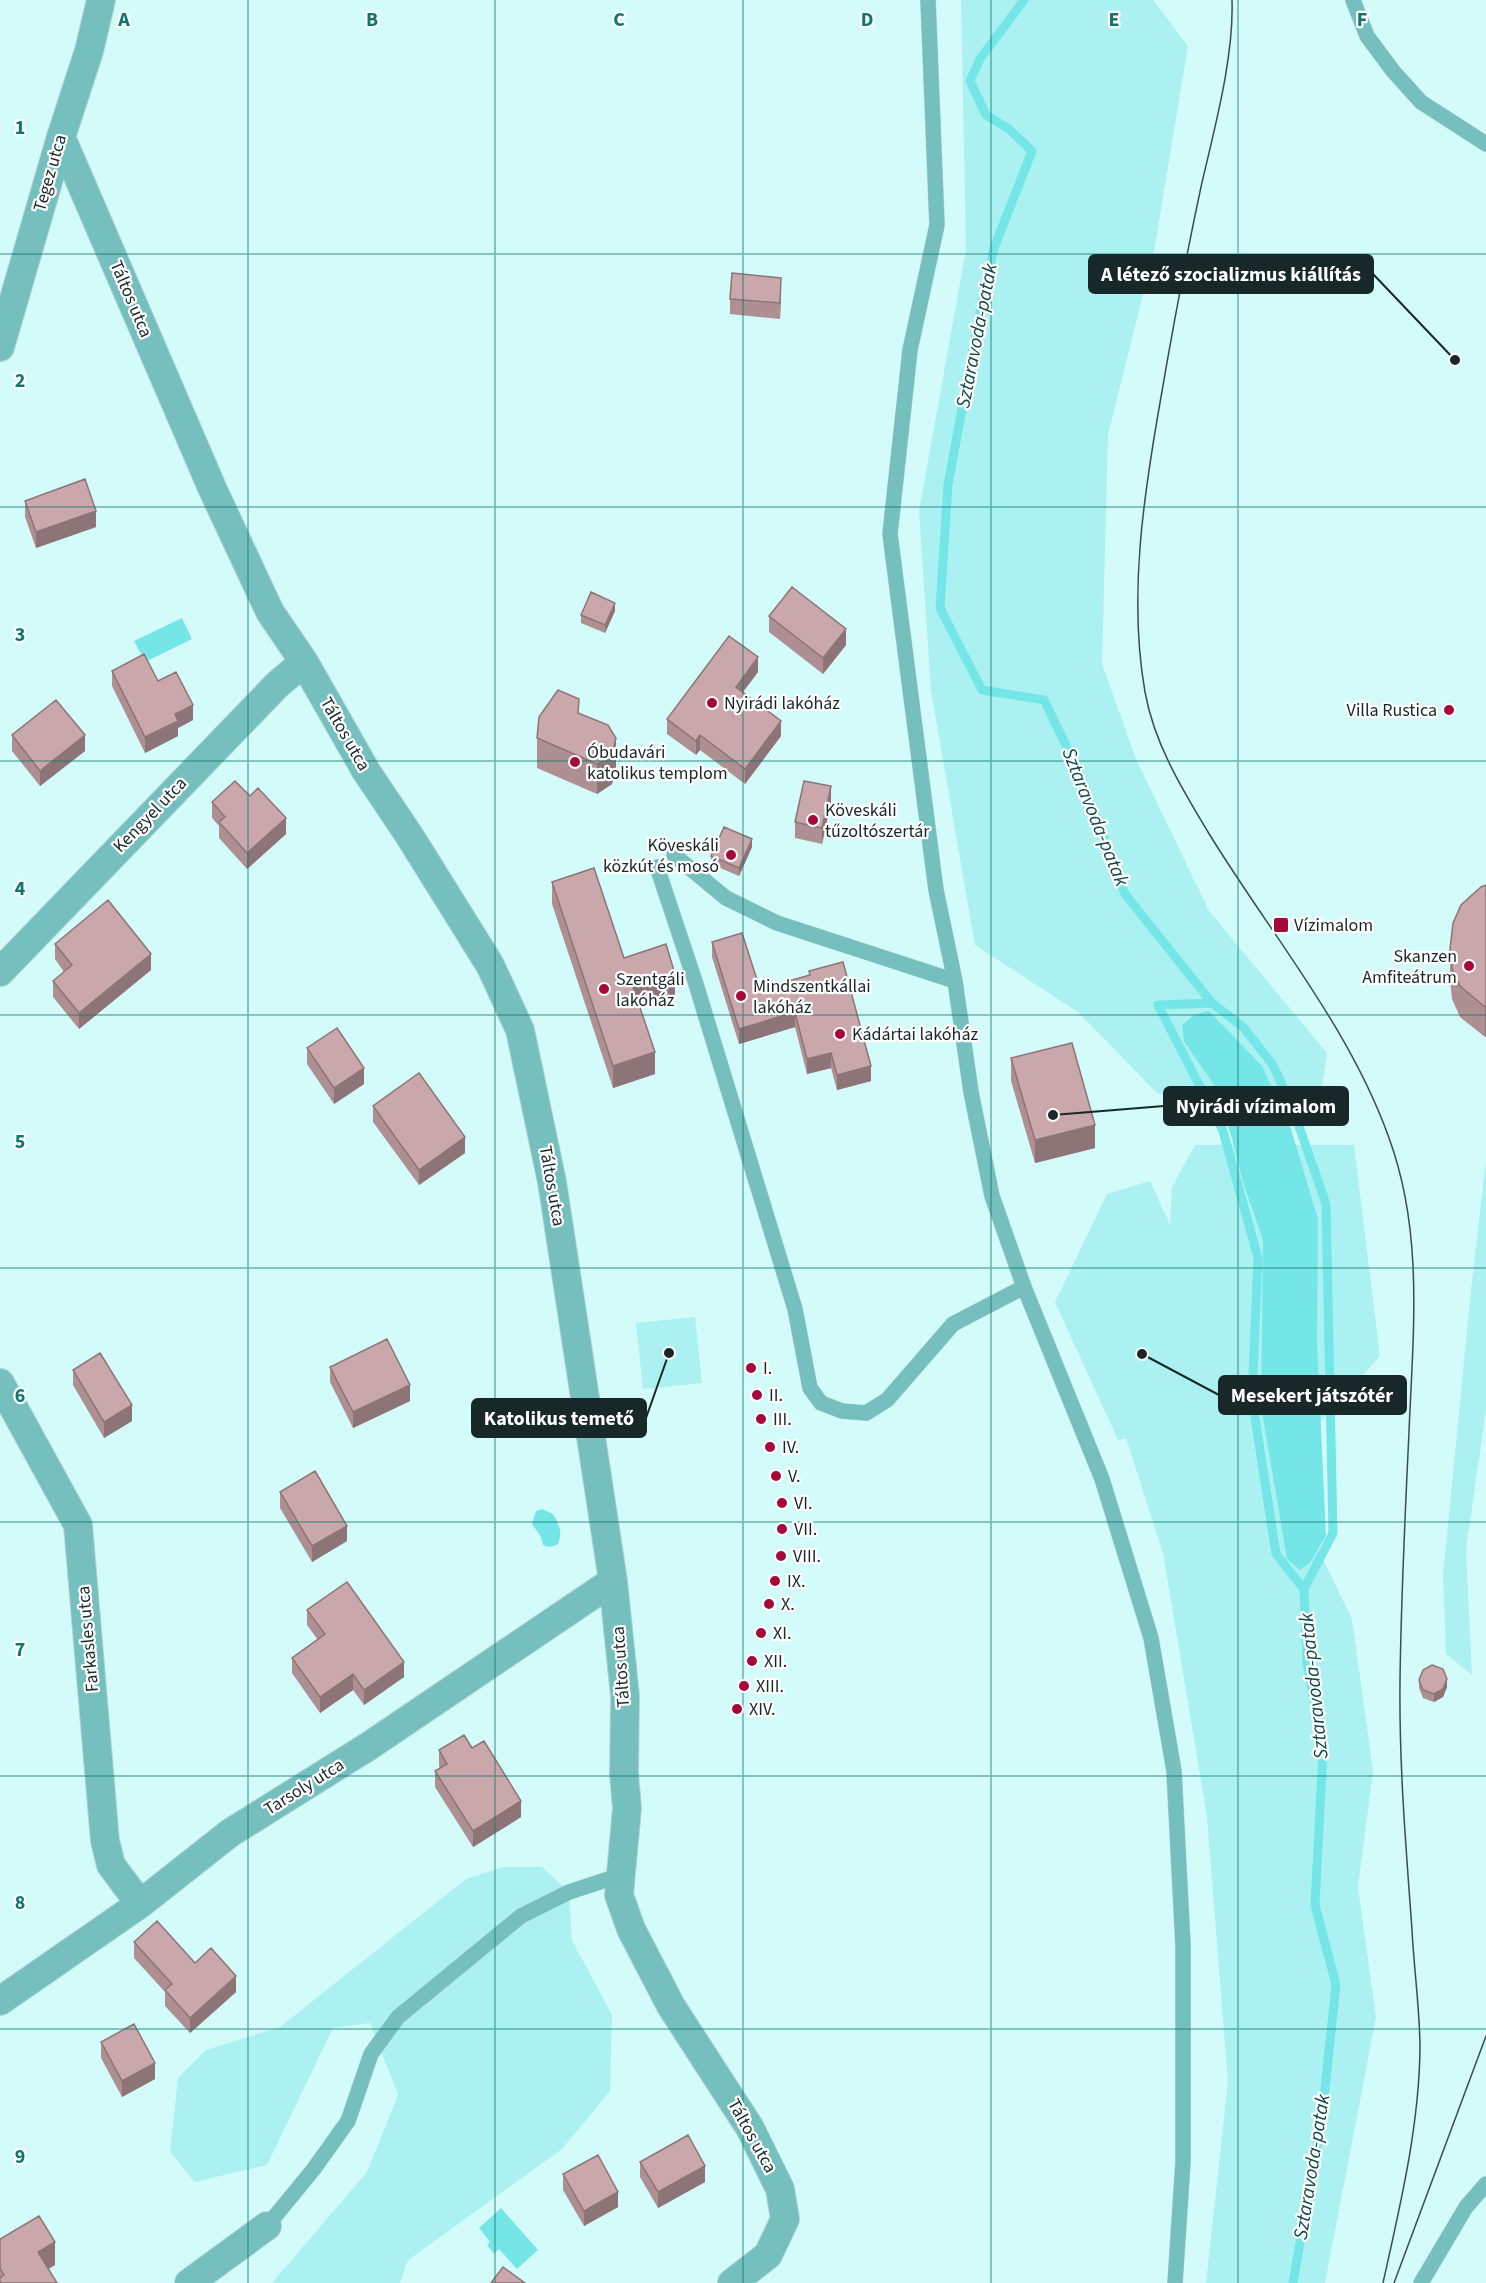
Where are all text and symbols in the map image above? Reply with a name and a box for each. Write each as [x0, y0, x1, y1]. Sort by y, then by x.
text: A [117, 6, 130, 34]
text: B [366, 6, 378, 34]
text: C [613, 6, 625, 34]
text: D [861, 6, 873, 34]
text: E [1109, 6, 1119, 34]
text: F [1357, 6, 1367, 34]
text: 1 [15, 114, 25, 142]
street label: Tegez utca [27, 132, 73, 214]
callout: A létező szocializmus kiállítás [1089, 255, 1373, 293]
street label: Táltos utca [104, 257, 158, 341]
water label: Sztaravoda-patak [949, 261, 1005, 411]
text: A létező szocializmus kiállítás [1100, 261, 1361, 289]
text: 2 [15, 367, 25, 395]
text: 3 [15, 621, 25, 649]
place label: Nyirádi lakóház [724, 691, 840, 716]
street label: Táltos utca [314, 692, 376, 776]
marker: Nyirádi lakóház [705, 696, 719, 710]
place label: Villa Rustica [1347, 698, 1437, 723]
marker: Villa Rustica [1442, 703, 1456, 717]
place label: Óbudavári katolikus templom [587, 740, 728, 786]
water label: Sztaravoda-patak [1054, 744, 1136, 891]
marker: Óbudavári katolikus templom [568, 755, 582, 769]
street label: Kengyel utca [107, 772, 193, 858]
place label: Köveskáli tűzoltószertár [825, 798, 930, 844]
marker: Köveskáli tűzoltószertár [806, 813, 820, 827]
place label: Köveskáli közkút és mosó [603, 833, 719, 879]
marker: Köveskáli közkút és mosó [724, 848, 738, 862]
text: 4 [15, 875, 26, 903]
place label: Vízimalom [1294, 913, 1373, 938]
marker: Vízimalom [1272, 916, 1290, 934]
place label: Skanzen Amfiteátrum [1362, 944, 1457, 990]
marker: Skanzen Amfiteátrum [1462, 959, 1476, 973]
place label: Szentgáli lakóház [616, 967, 685, 1013]
place label: Mindszentkállai lakóház [753, 974, 871, 1020]
marker: Szentgáli lakóház [597, 982, 611, 996]
marker: Mindszentkállai lakóház [734, 989, 748, 1003]
place label: Kádártai lakóház [852, 1022, 978, 1047]
marker: Kádártai lakóház [833, 1027, 847, 1041]
callout: Nyirádi vízimalom [1164, 1087, 1348, 1125]
text: Nyirádi vízimalom [1176, 1093, 1336, 1121]
text: 5 [15, 1128, 25, 1156]
street label: Táltos utca [533, 1144, 571, 1228]
place label: I. [763, 1356, 772, 1381]
marker: I. [744, 1361, 758, 1375]
callout: Mesekert játszótér [1219, 1376, 1406, 1414]
text: 6 [15, 1382, 25, 1410]
text: Mesekert játszótér [1231, 1382, 1393, 1410]
place label: II. [769, 1383, 783, 1408]
marker: II. [750, 1388, 764, 1402]
callout: Katolikus temető [472, 1399, 646, 1437]
text: Katolikus temető [484, 1405, 634, 1433]
place label: III. [773, 1407, 792, 1432]
marker: III. [754, 1412, 768, 1426]
place label: IV. [782, 1435, 799, 1460]
marker: IV. [763, 1440, 777, 1454]
place label: V. [788, 1464, 801, 1489]
marker: V. [769, 1469, 783, 1483]
place label: VI. [794, 1491, 813, 1516]
marker: VI. [775, 1496, 789, 1510]
place label: VII. [794, 1517, 817, 1542]
marker: VII. [775, 1522, 789, 1536]
place label: VIII. [793, 1544, 821, 1569]
marker: VIII. [774, 1549, 788, 1563]
place label: IX. [787, 1569, 805, 1594]
marker: IX. [768, 1574, 782, 1588]
street label: Farkasles utca [71, 1585, 105, 1693]
place label: X. [781, 1592, 795, 1617]
marker: X. [762, 1597, 776, 1611]
water label: Sztaravoda-patak [1292, 1611, 1336, 1761]
place label: XI. [773, 1621, 791, 1646]
street label: Táltos utca [606, 1626, 636, 1708]
marker: XI. [754, 1626, 768, 1640]
text: 7 [15, 1636, 25, 1664]
place label: XII. [764, 1649, 787, 1674]
marker: XII. [745, 1654, 759, 1668]
place label: XIII. [756, 1674, 784, 1699]
marker: XIII. [737, 1679, 751, 1693]
place label: XIV. [749, 1697, 776, 1722]
marker: XIV. [730, 1702, 744, 1716]
street label: Tarsoly utca [259, 1752, 349, 1822]
text: 8 [15, 1889, 25, 1917]
water label: Sztaravoda-patak [1287, 2092, 1337, 2242]
street label: Táltos utca [721, 2094, 783, 2178]
text: 9 [15, 2143, 25, 2171]

